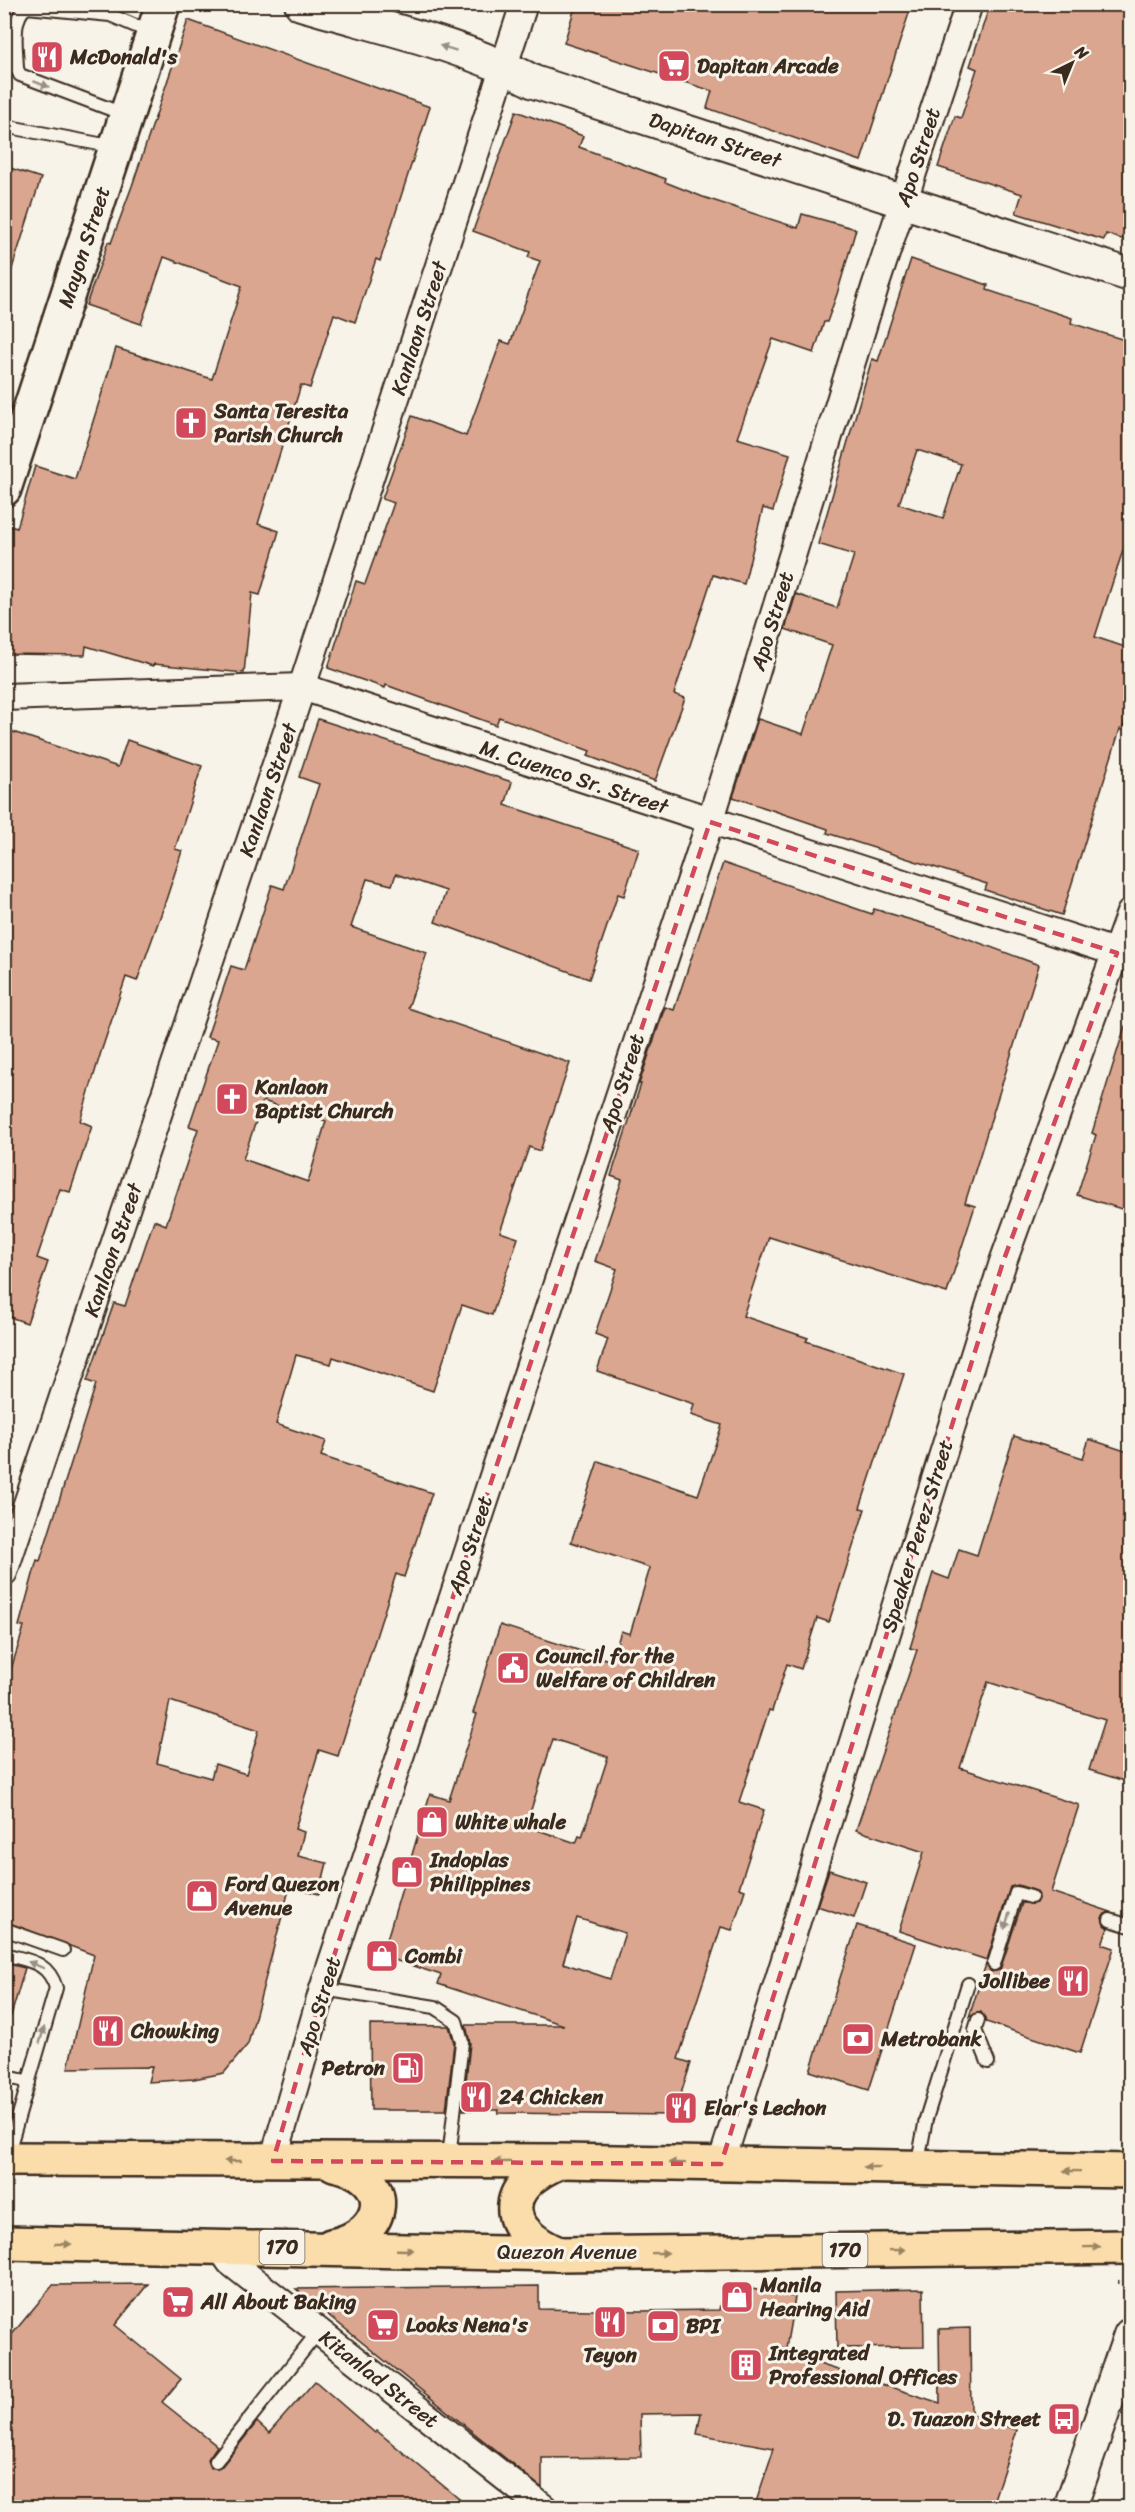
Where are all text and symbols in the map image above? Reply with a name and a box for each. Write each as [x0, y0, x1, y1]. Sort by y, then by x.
north arrow [1042, 33, 1102, 93]
text: N [1067, 37, 1096, 67]
place label: McDonald's [69, 38, 178, 76]
restaurant icon: McDonald's [29, 39, 65, 75]
one-way arrow [438, 43, 456, 52]
place label: Dapitan Arcade [697, 47, 839, 85]
supermarket icon: Dapitan Arcade [656, 48, 692, 84]
one-way arrow [32, 80, 50, 90]
street label: Dapitan Street [644, 101, 788, 180]
street label: Apo Street [884, 103, 952, 212]
street label: Mayon Street [46, 181, 122, 313]
street label: Kanlaon Street [379, 254, 459, 400]
place label: Santa Teresita Parish Church [213, 392, 349, 454]
church icon: Santa Teresita Parish Church [173, 405, 209, 441]
street label: Apo Street [739, 567, 805, 676]
street label: Kanlaon Street [227, 716, 309, 862]
street label: M. Cuenco Sr. Street [475, 729, 675, 826]
street label: Apo Street [588, 1029, 656, 1138]
place label: Kanlaon Baptist Church [254, 1068, 394, 1130]
church icon: Kanlaon Baptist Church [214, 1081, 250, 1117]
street label: Kanlaon Street [72, 1176, 154, 1322]
street label: Speaker Perez Street [870, 1435, 964, 1637]
street label: Apo Street [436, 1491, 504, 1600]
place label: Council for the Welfare of Children [535, 1637, 716, 1699]
public building icon: Council for the Welfare of Children [495, 1650, 531, 1686]
place label: White whale [455, 1803, 566, 1841]
shop icon: White whale [414, 1804, 450, 1840]
place label: Indoplas Philippines [429, 1841, 530, 1903]
shop icon: Indoplas Philippines [389, 1854, 425, 1890]
place label: Ford Quezon Avenue [224, 1865, 340, 1927]
shop icon: Ford Quezon Avenue [184, 1878, 220, 1914]
one-way arrow [1002, 1912, 1011, 1930]
place label: Combi [404, 1937, 463, 1975]
shop icon: Combi [364, 1938, 400, 1974]
street label: Apo Street [286, 1952, 352, 2061]
one-way arrow [26, 1960, 44, 1970]
place label: Jollibee [979, 1962, 1050, 2000]
restaurant icon: Jollibee [1055, 1963, 1091, 1999]
place label: Chowking [130, 2012, 220, 2050]
restaurant icon: Chowking [90, 2013, 126, 2049]
place label: Metrobank [880, 2020, 982, 2058]
bank icon: Metrobank [840, 2021, 876, 2057]
one-way arrow [38, 2026, 47, 2044]
place label: Petron [322, 2049, 386, 2087]
fuel station icon: Petron [390, 2050, 426, 2086]
place label: 24 Chicken [498, 2078, 604, 2116]
restaurant icon: 24 Chicken [458, 2079, 494, 2115]
place label: Elar's Lechon [704, 2089, 827, 2127]
restaurant icon: Elar's Lechon [663, 2090, 699, 2126]
one-way arrow [223, 2156, 242, 2165]
one-way arrow [492, 2157, 511, 2167]
one-way arrow [668, 2158, 687, 2168]
one-way arrow [863, 2162, 882, 2172]
one-way arrow [1063, 2166, 1082, 2175]
road number: 170 [260, 2230, 304, 2264]
street label: Quezon Avenue [497, 2233, 637, 2271]
road number: 170 [822, 2233, 868, 2267]
one-way arrow [53, 2239, 72, 2249]
one-way arrow [1082, 2242, 1101, 2252]
one-way arrow [395, 2245, 414, 2254]
one-way arrow [887, 2245, 906, 2255]
one-way arrow [650, 2248, 669, 2257]
place label: Manila Hearing Aid [759, 2266, 871, 2328]
shop icon: Manila Hearing Aid [719, 2279, 755, 2315]
place label: All About Baking [200, 2283, 357, 2321]
supermarket icon: All About Baking [160, 2284, 196, 2320]
restaurant icon: Teyon [592, 2304, 628, 2340]
place label: Looks Nena's [406, 2306, 529, 2344]
supermarket icon: Looks Nena's [365, 2307, 401, 2343]
place label: BPI [686, 2307, 722, 2345]
bank icon: BPI [645, 2308, 681, 2344]
street label: Kitanlad Street [310, 2320, 448, 2438]
place label: Integrated Professional Offices [768, 2334, 958, 2396]
place label: Teyon [583, 2336, 637, 2374]
building icon: Integrated Professional Offices [728, 2347, 764, 2383]
place label: D. Tuazon Street [887, 2400, 1042, 2438]
bus stop icon: D. Tuazon Street [1046, 2401, 1082, 2437]

